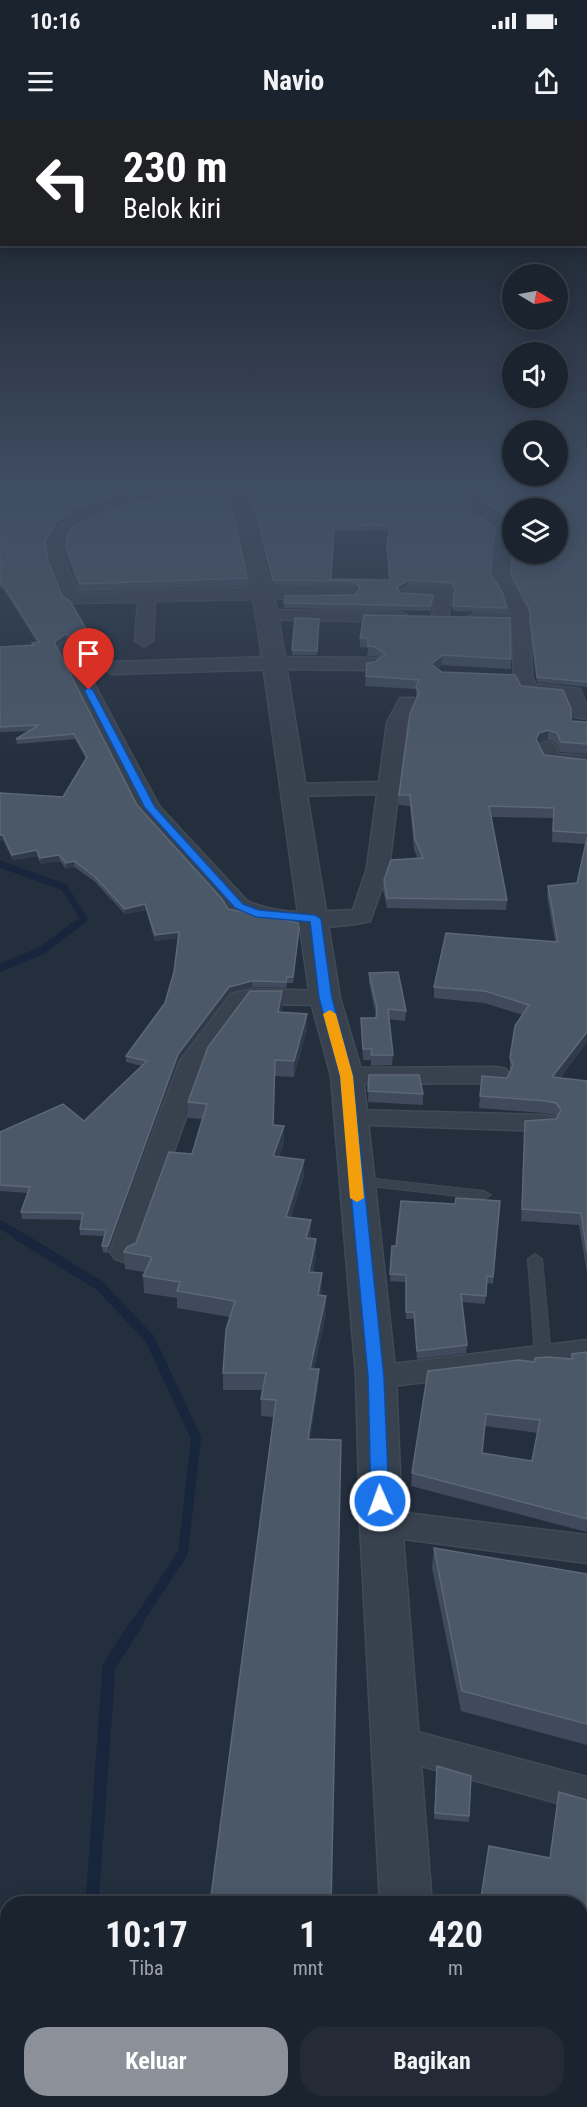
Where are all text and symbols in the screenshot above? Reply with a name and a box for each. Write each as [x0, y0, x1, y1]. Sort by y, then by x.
text: 10:16 [30, 9, 81, 34]
icon: menu [24, 65, 57, 98]
text: Navio [263, 65, 324, 97]
icon: share [530, 65, 563, 98]
text: 230 m [123, 143, 228, 192]
icon: left [24, 144, 102, 222]
text: Belok kiri [123, 193, 221, 225]
north arrow [502, 264, 568, 330]
map controls [502, 264, 568, 564]
button: sound [502, 342, 568, 408]
button: search [502, 420, 568, 486]
button: layers [502, 498, 568, 564]
pin [63, 628, 114, 690]
icon: arrive [72, 637, 105, 670]
position arrow [348, 1469, 412, 1533]
text: 10:17 [105, 1914, 188, 1956]
text: 1 [299, 1914, 317, 1956]
text: 420 [428, 1914, 483, 1956]
text: Tiba [129, 1956, 164, 1980]
text: mnt [293, 1956, 323, 1980]
text: m [448, 1956, 463, 1980]
button: Keluar [24, 2027, 288, 2096]
button: Bagikan [300, 2027, 564, 2096]

